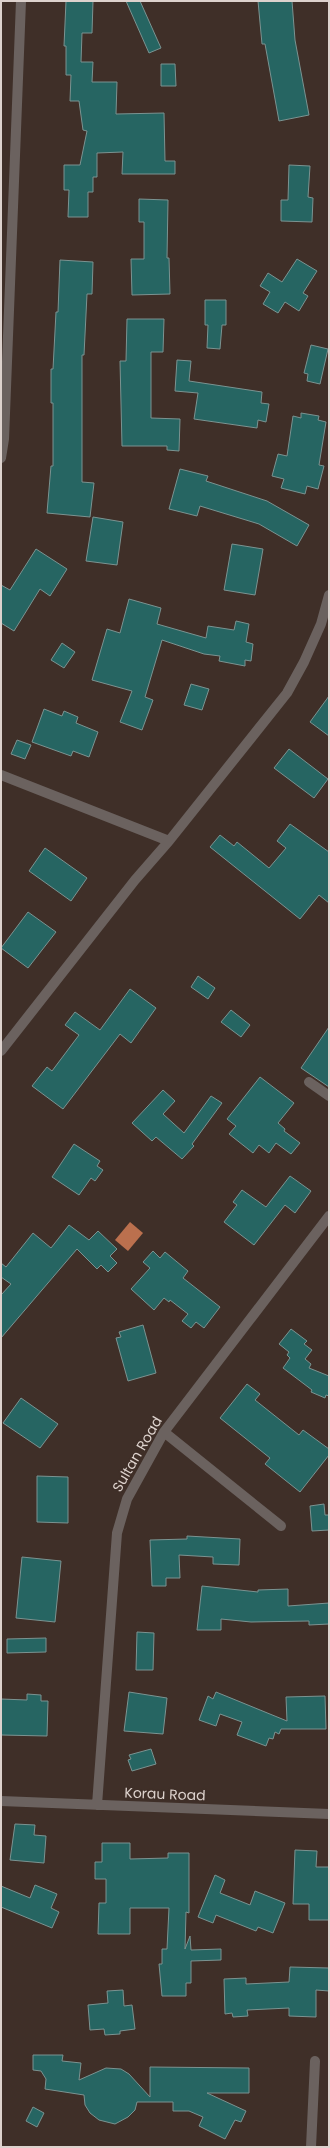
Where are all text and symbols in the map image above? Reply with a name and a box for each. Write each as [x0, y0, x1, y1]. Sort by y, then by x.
street label: Sultan Road [107, 1413, 167, 1495]
street label: Korau Road [124, 1783, 206, 1805]

